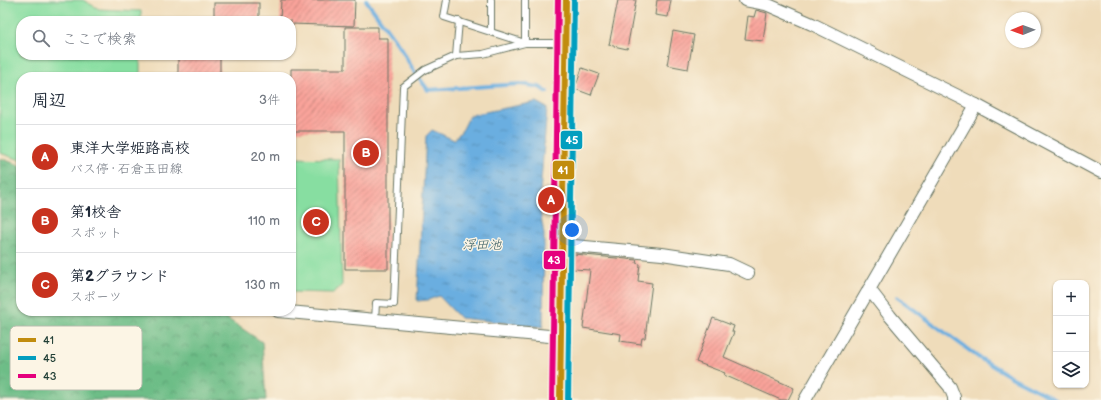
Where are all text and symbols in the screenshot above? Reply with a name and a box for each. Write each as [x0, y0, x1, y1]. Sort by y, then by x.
north arrow [1005, 12, 1041, 48]
search box [16, 16, 296, 60]
icon: search [30, 27, 52, 49]
text: ここで検索 [62, 30, 137, 49]
text: 周辺 [32, 91, 66, 111]
text: 3件 [259, 92, 280, 108]
line badge: 45 [560, 130, 583, 150]
text: 45 [566, 134, 579, 147]
pin: B [353, 138, 379, 168]
text: 東洋大学姫路高校 [70, 139, 190, 158]
text: A [41, 149, 49, 165]
text: 20 m [250, 149, 280, 165]
line badge: 41 [552, 160, 575, 180]
text: バス停 · 石倉玉田線 [70, 161, 182, 177]
text: 41 [558, 164, 568, 177]
pin: A [538, 185, 564, 215]
text: 第1校舎 [70, 203, 121, 222]
pin: C [303, 207, 329, 237]
text: B [40, 213, 50, 229]
text: 110 m [248, 213, 280, 229]
your location [562, 220, 582, 240]
text: スポット [70, 225, 122, 241]
water label: 浮田池 [462, 237, 502, 253]
line badge: 43 [543, 250, 566, 270]
text: 43 [548, 254, 561, 267]
text: 第2グラウンド [70, 267, 169, 286]
text: C [40, 277, 50, 293]
text: 130 m [245, 277, 280, 293]
map controls [1053, 280, 1089, 388]
button: + [1053, 280, 1089, 316]
text: スポーツ [70, 289, 122, 305]
button: − [1053, 316, 1089, 352]
legend [10, 326, 142, 390]
text: 41 [43, 334, 54, 347]
text: 45 [43, 352, 56, 365]
button: layers [1053, 352, 1089, 388]
text: 43 [43, 370, 57, 383]

